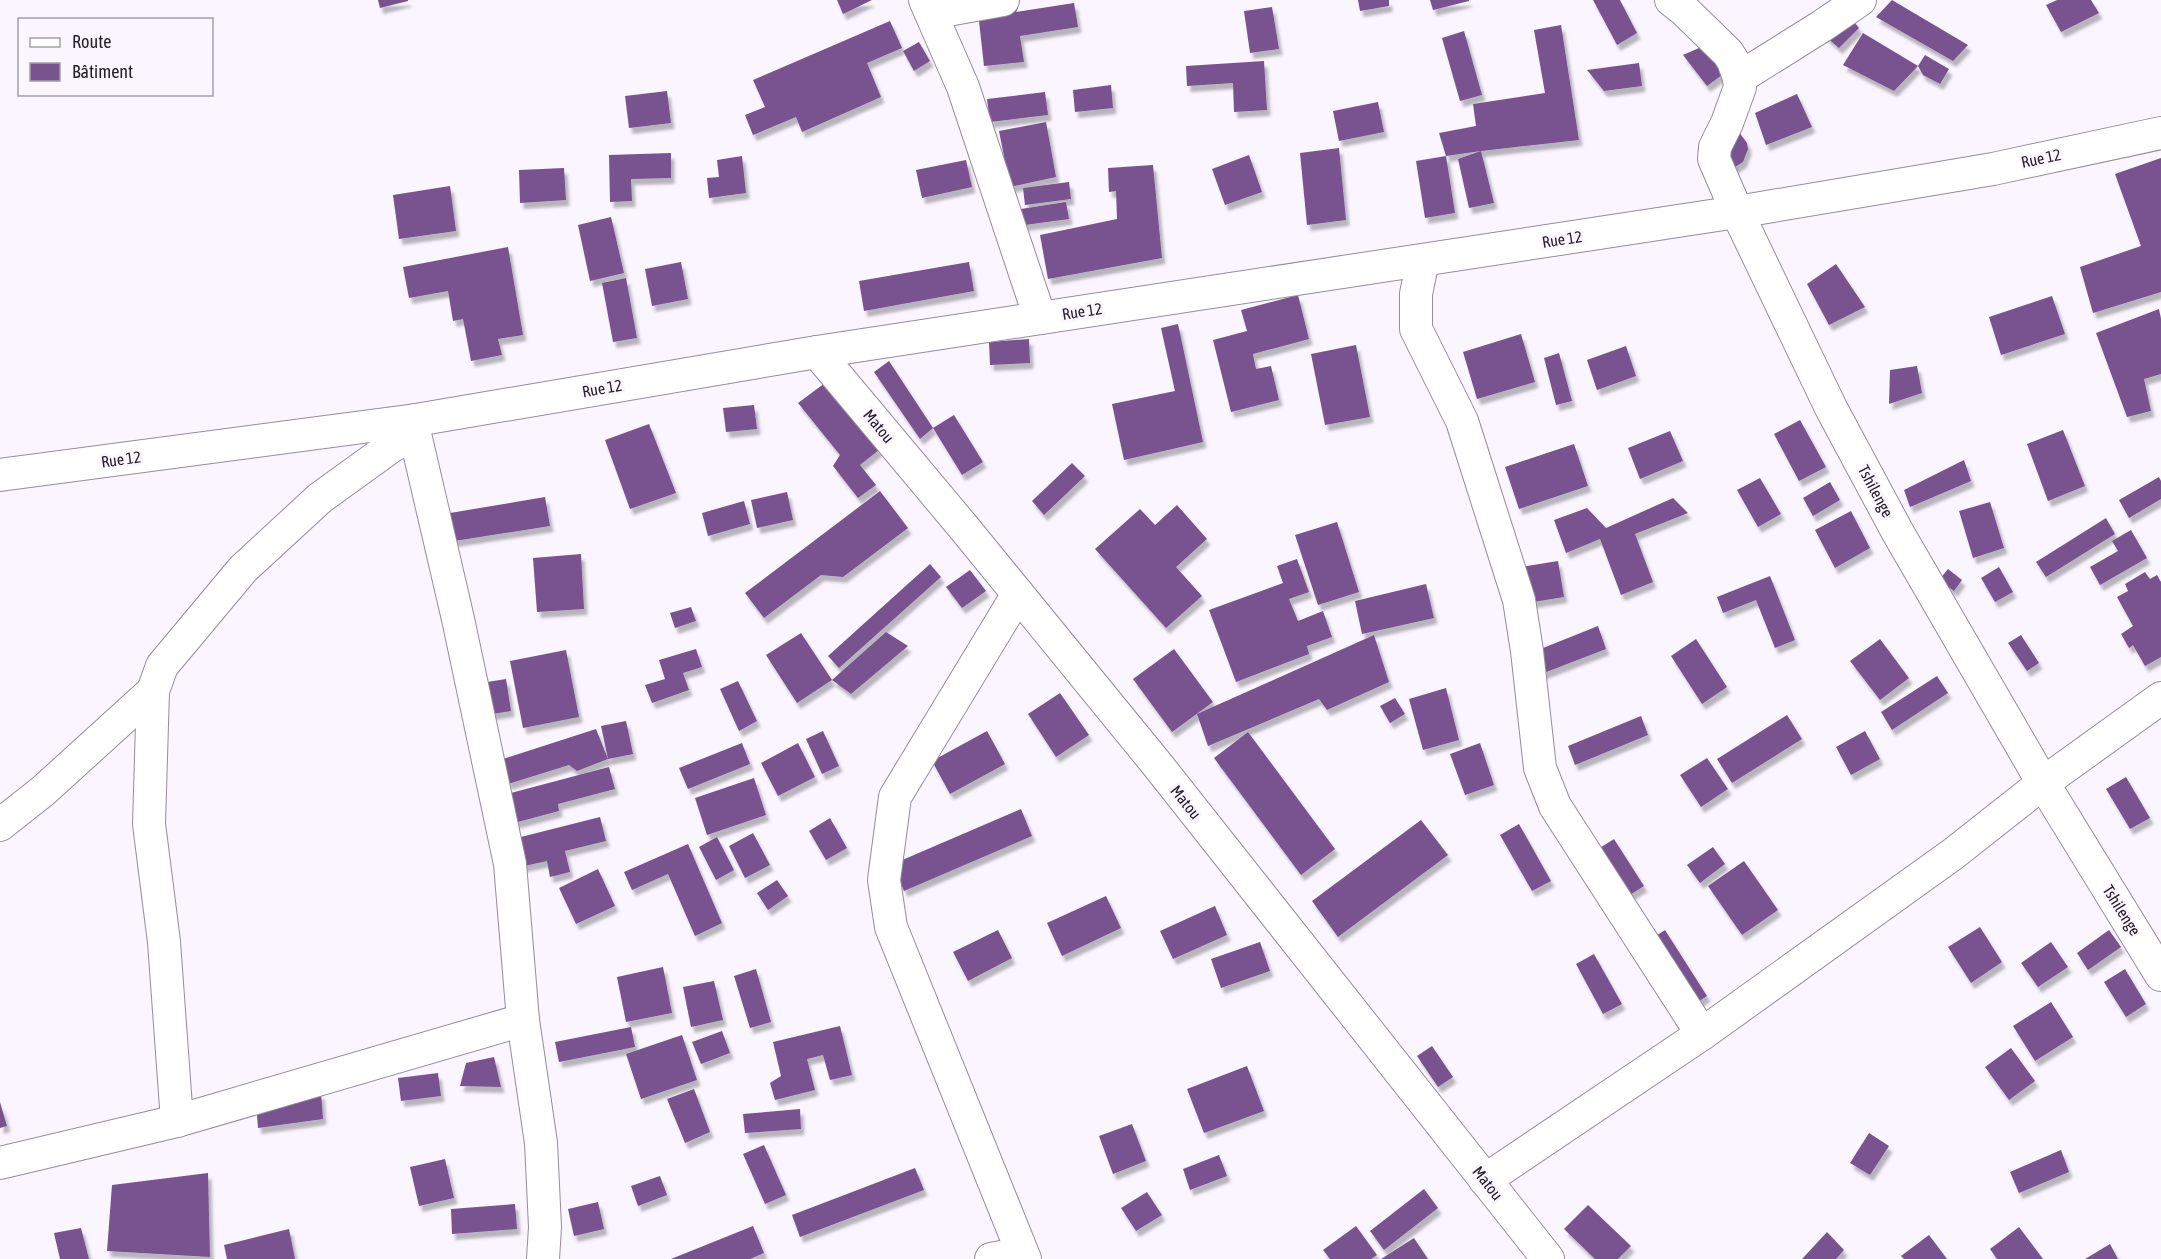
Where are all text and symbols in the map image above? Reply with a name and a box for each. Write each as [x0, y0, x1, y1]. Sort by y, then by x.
legend [18, 18, 213, 96]
text: Route [72, 31, 111, 52]
text: Bâtiment [72, 61, 133, 82]
street label: Rue 12 [2019, 145, 2063, 171]
street label: Rue 12 [1541, 227, 1583, 251]
street label: Rue 12 [1061, 299, 1103, 323]
street label: Rue 12 [581, 376, 623, 400]
street label: Matou [860, 406, 898, 446]
street label: Rue 12 [100, 447, 142, 471]
street label: Tshilenge [1854, 462, 1897, 520]
street label: Matou [1167, 782, 1205, 822]
street label: Tshilenge [2099, 881, 2144, 939]
street label: Matou [1469, 1163, 1507, 1203]

